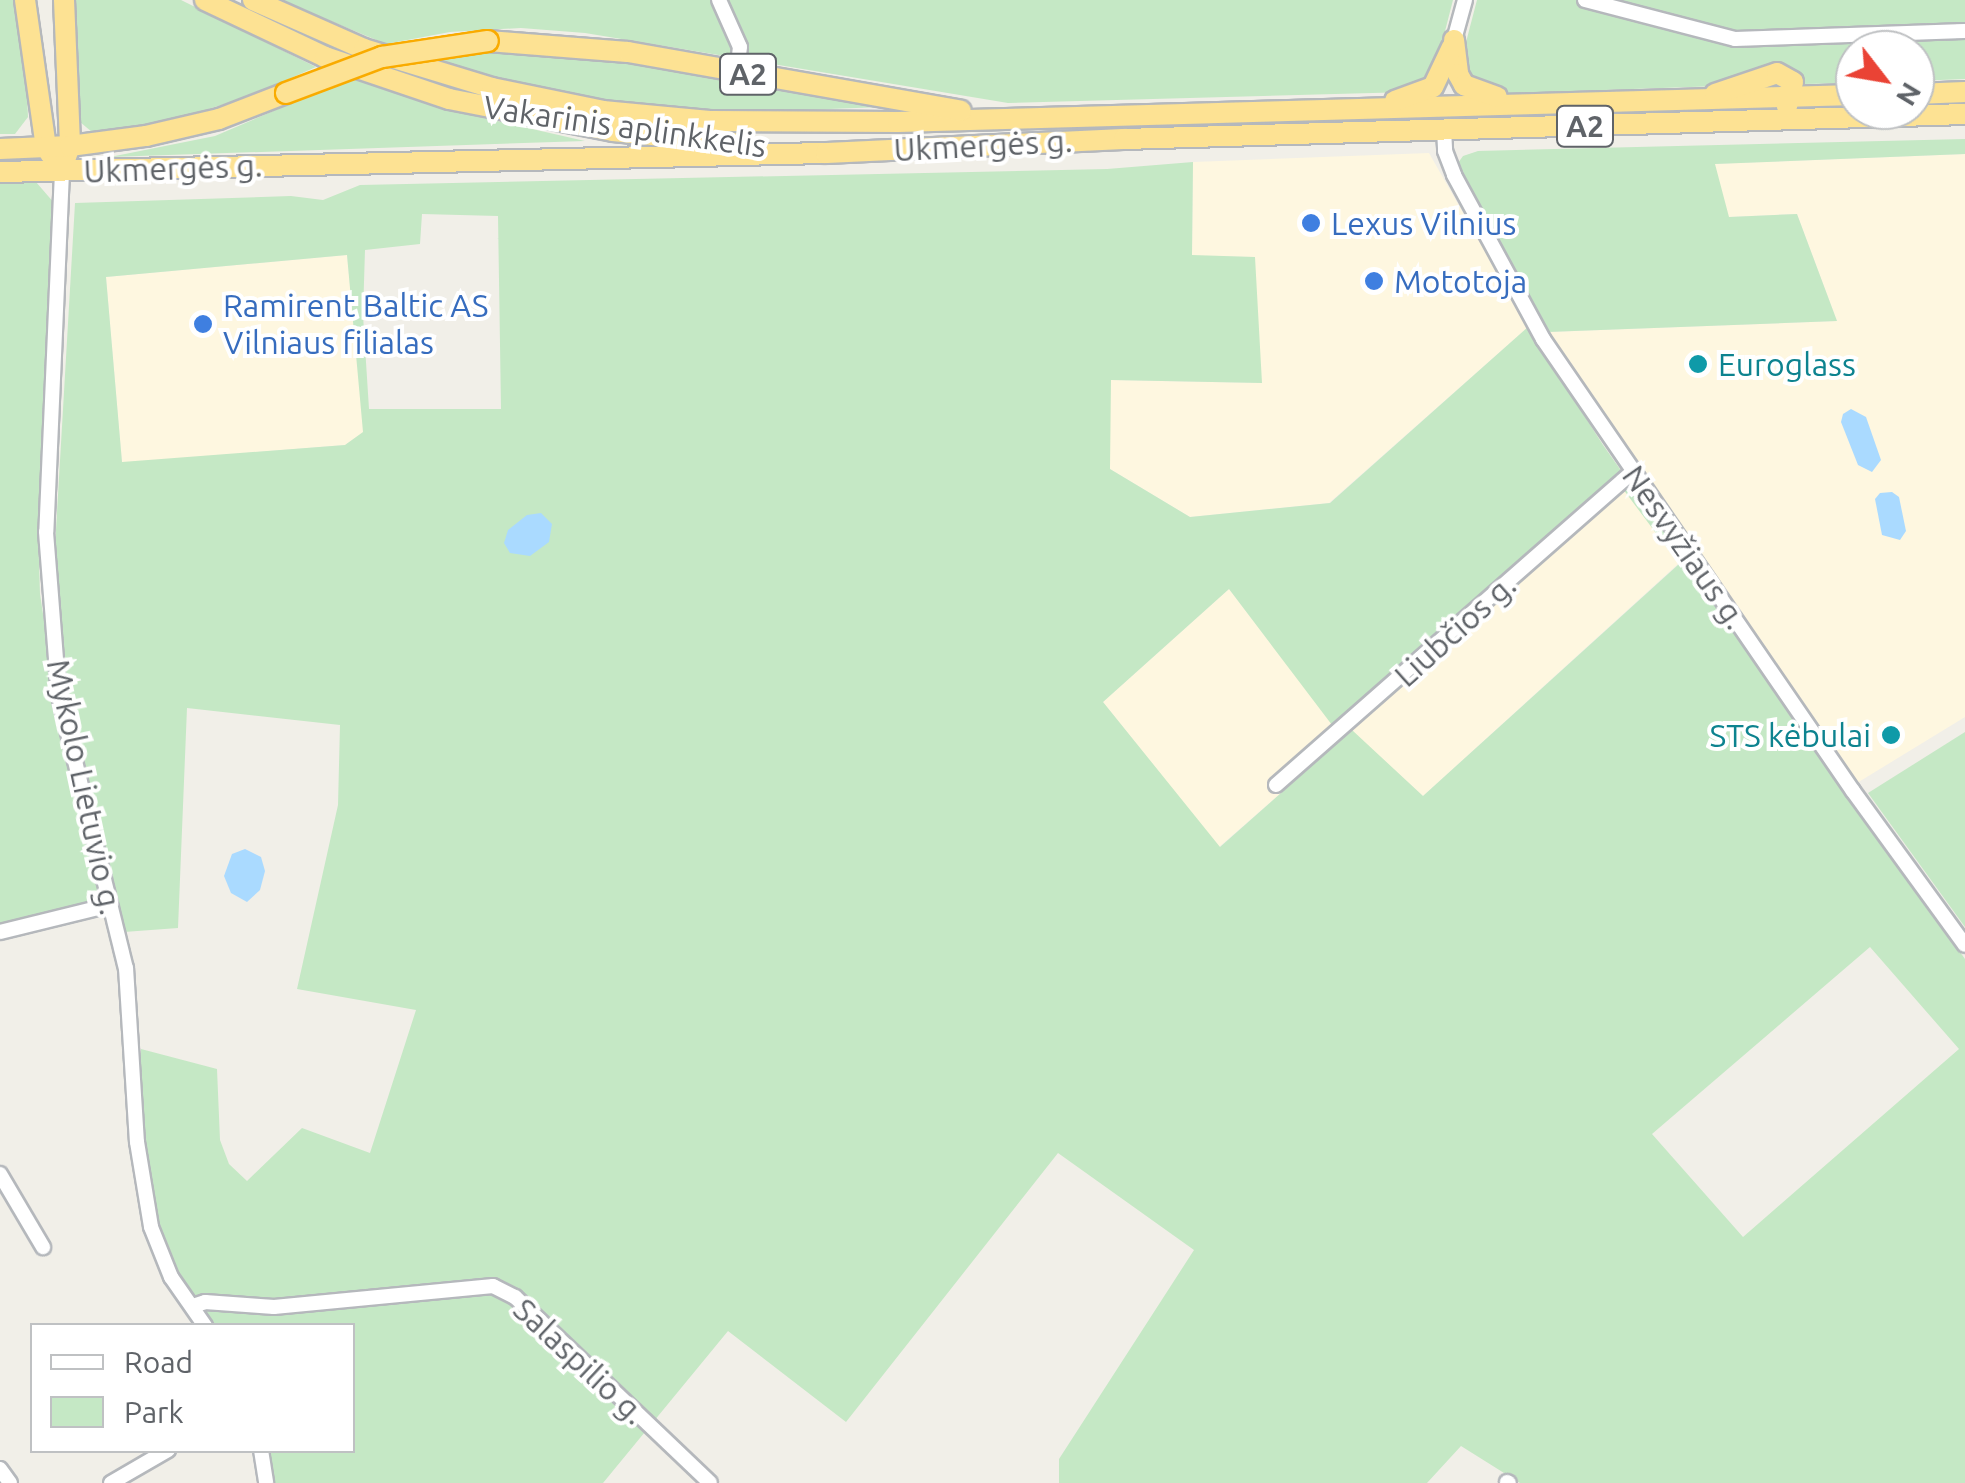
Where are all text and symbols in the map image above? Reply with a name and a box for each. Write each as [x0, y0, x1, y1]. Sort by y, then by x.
north arrow [1835, 30, 1935, 130]
road number: A2 [718, 49, 778, 99]
text: N [1891, 78, 1928, 112]
street label: Vakarinis aplinkkelis [481, 87, 769, 165]
road number: A2 [1555, 101, 1615, 151]
street label: Ukmergės g. [893, 121, 1073, 169]
street label: Ukmergės g. [83, 146, 263, 190]
place label: Lexus Vilnius [1331, 204, 1516, 242]
marker: Lexus Vilnius [1300, 212, 1322, 234]
place label: Mototoja [1394, 262, 1527, 300]
marker: Mototoja [1363, 270, 1385, 292]
place label: Ramirent Baltic AS Vilniaus filialas [223, 287, 488, 362]
marker: Ramirent Baltic AS Vilniaus filialas [192, 313, 214, 335]
place label: Euroglass [1718, 345, 1856, 383]
marker: Euroglass [1687, 353, 1709, 375]
street label: Nesvyžiaus g. [1615, 458, 1755, 636]
street label: Liubčios g. [1386, 566, 1524, 694]
street label: Mykolo Lietuvio g. [39, 656, 131, 918]
place label: STS kėbulai [1709, 716, 1871, 754]
marker: STS kėbulai [1880, 724, 1902, 746]
street label: Salaspilio g. [506, 1290, 654, 1432]
legend [30, 1323, 355, 1453]
text: Road [124, 1345, 193, 1379]
text: Park [124, 1395, 184, 1429]

